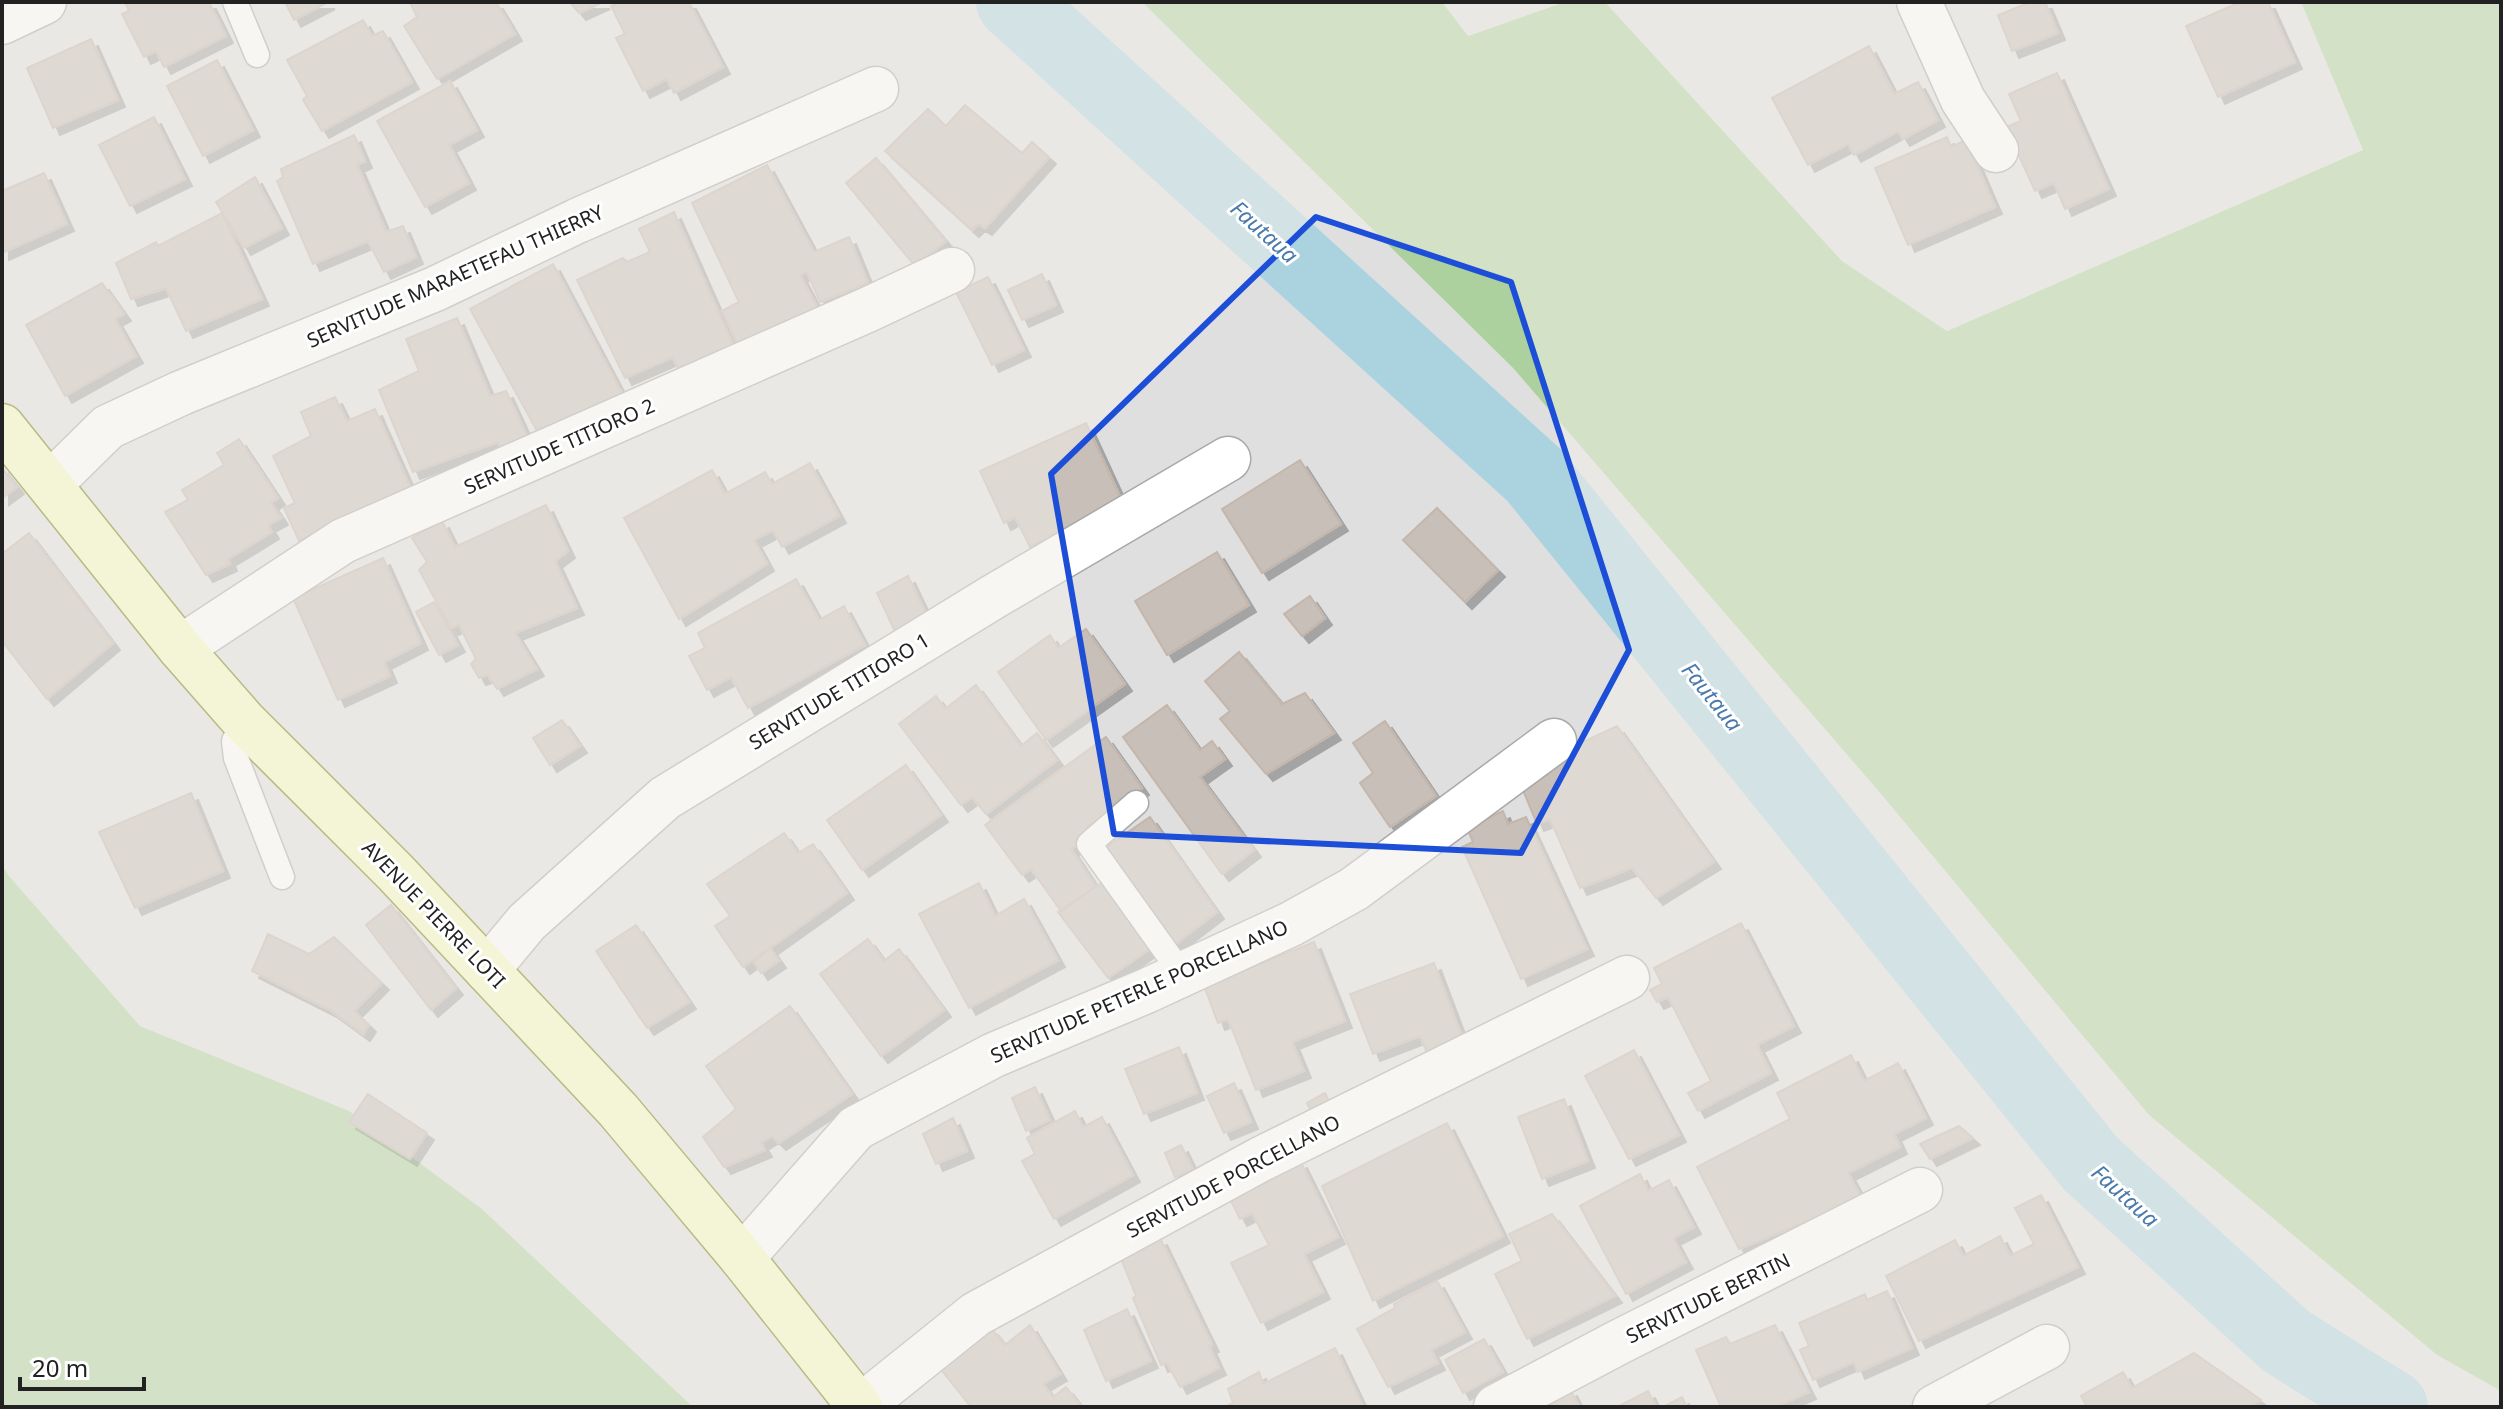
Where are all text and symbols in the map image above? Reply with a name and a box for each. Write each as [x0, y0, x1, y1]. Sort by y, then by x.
water label: Fautaua [1225, 193, 1305, 270]
street label: SERVITUDE MARAETEFAU THIERRY [302, 198, 608, 354]
street label: SERVITUDE TITIORO 2 [459, 392, 659, 500]
street label: SERVITUDE TITIORO 1 [744, 626, 934, 756]
water label: Fautaua [1676, 655, 1750, 737]
street label: AVENUE PIERRE LOTI [356, 834, 512, 994]
street label: SERVITUDE PETERLE PORCELLANO [986, 913, 1292, 1069]
street label: SERVITUDE PORCELLANO [1121, 1108, 1345, 1244]
water label: Fautaua [2086, 1157, 2166, 1234]
street label: SERVITUDE BERTIN [1621, 1246, 1795, 1350]
scale bar [20, 1341, 144, 1391]
text: 20 m [32, 1351, 88, 1384]

